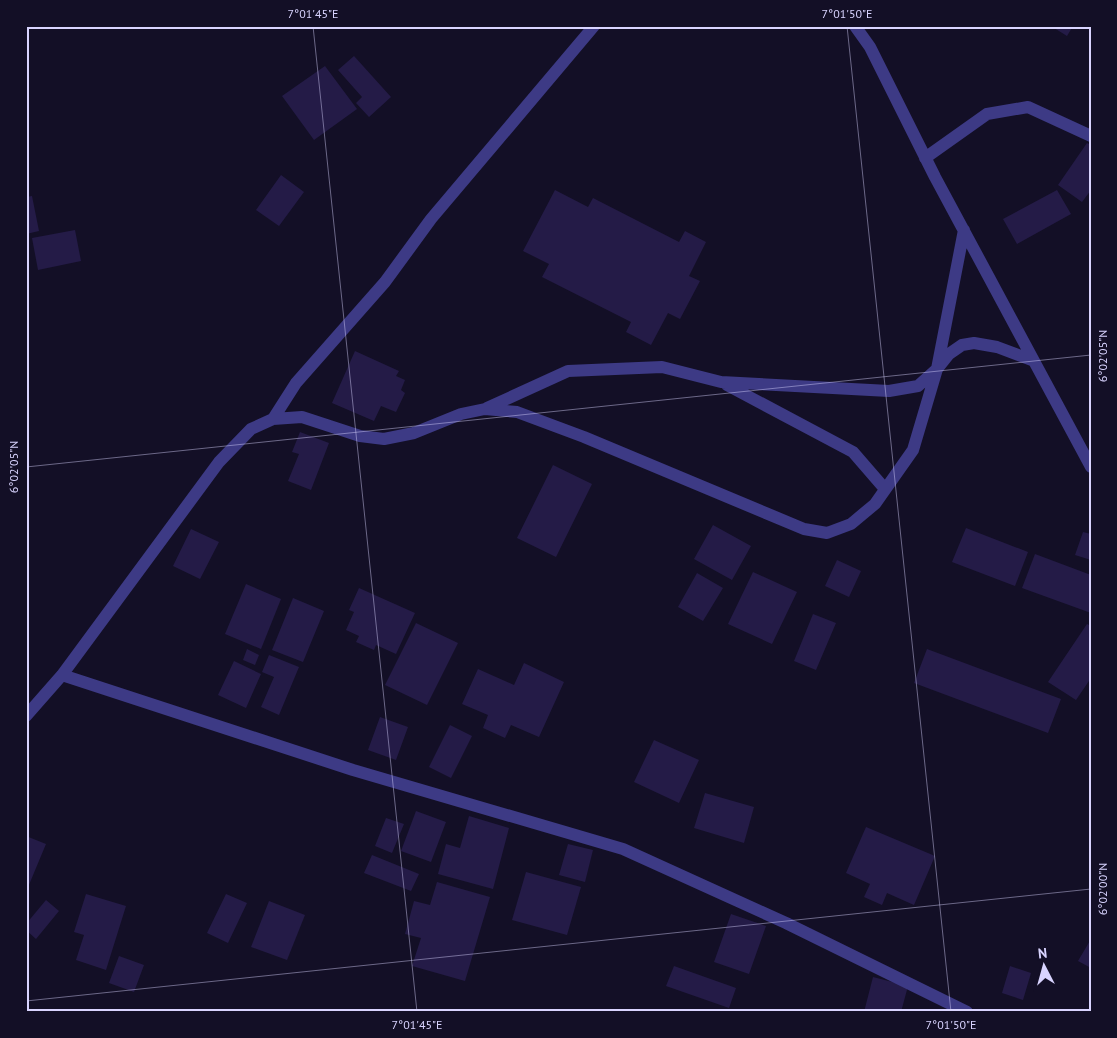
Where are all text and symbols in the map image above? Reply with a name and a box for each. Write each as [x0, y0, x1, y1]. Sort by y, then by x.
text: 7°01'45"E [288, 6, 338, 21]
text: 7°01'50"E [822, 6, 872, 21]
text: 6°02'05"N [1095, 330, 1110, 382]
text: 6°02'05"N [6, 441, 21, 493]
text: 6°02'00"N [1095, 863, 1110, 915]
north arrow [1020, 940, 1070, 990]
text: N [1037, 944, 1048, 963]
text: 7°01'45"E [392, 1017, 442, 1032]
text: 7°01'50"E [926, 1017, 976, 1032]

